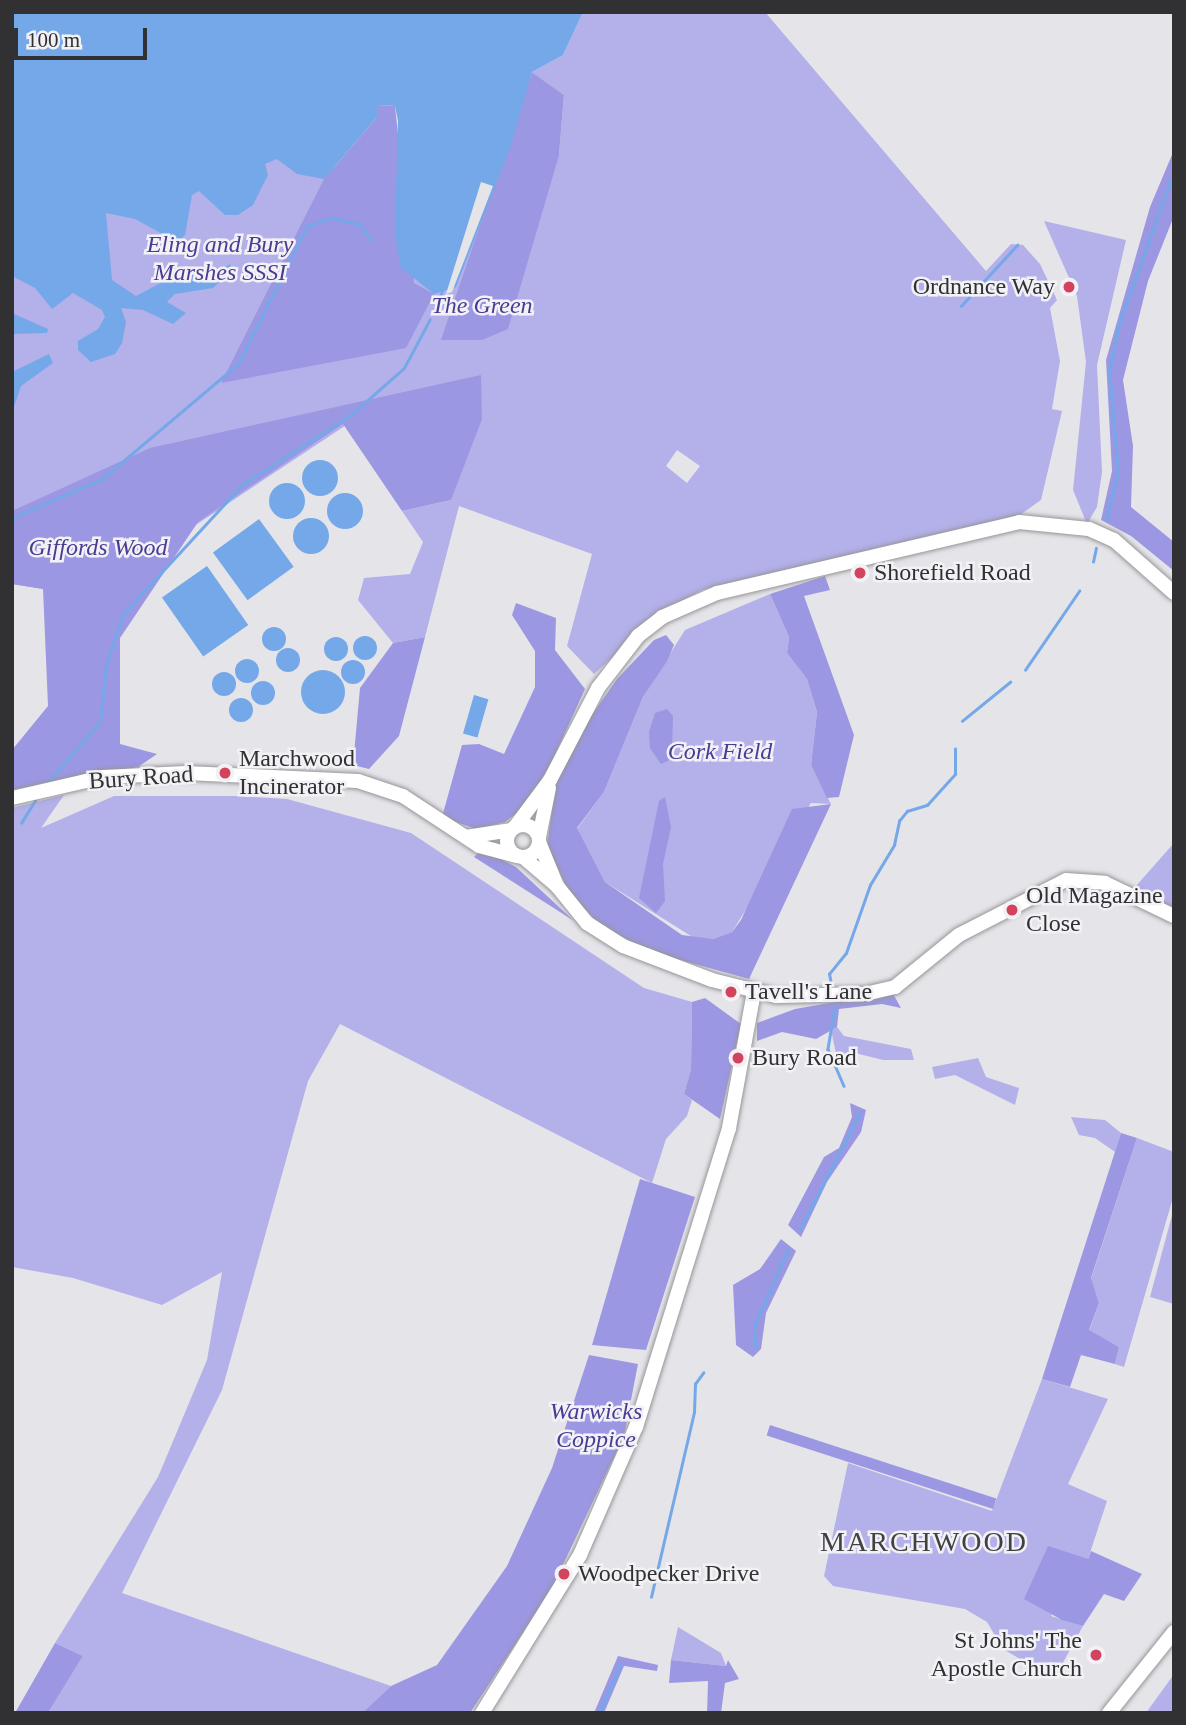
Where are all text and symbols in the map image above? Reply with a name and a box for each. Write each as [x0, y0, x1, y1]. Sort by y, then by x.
scale bar [18, 14, 150, 58]
text: 100 m [27, 28, 80, 52]
park label: Eling and Bury Marshes SSSI [147, 231, 293, 287]
place label: Ordnance Way [912, 273, 1055, 301]
marker: Ordnance Way [1061, 279, 1077, 295]
park label: The Green [431, 292, 533, 320]
park label: Giffords Wood [29, 534, 167, 562]
place label: Shorefield Road [874, 559, 1031, 587]
marker: Shorefield Road [852, 565, 868, 581]
park label: Cork Field [668, 738, 772, 766]
place label: Marchwood Incinerator [239, 745, 355, 801]
street label: Bury Road [88, 760, 194, 796]
marker: Marchwood Incinerator [217, 765, 233, 781]
place label: Old Magazine Close [1026, 882, 1163, 938]
marker: Old Magazine Close [1004, 902, 1020, 918]
place label: Tavell's Lane [745, 978, 872, 1006]
marker: Tavell's Lane [723, 984, 739, 1000]
place label: Bury Road [752, 1044, 857, 1072]
marker: Bury Road [730, 1050, 746, 1066]
park label: Warwicks Coppice [550, 1398, 642, 1454]
district label: MARCHWOOD [821, 1525, 1027, 1559]
place label: Woodpecker Drive [578, 1560, 759, 1588]
marker: Woodpecker Drive [556, 1566, 572, 1582]
place label: St Johns' The Apostle Church [931, 1627, 1082, 1683]
marker: St Johns' The Apostle Church [1088, 1647, 1104, 1663]

